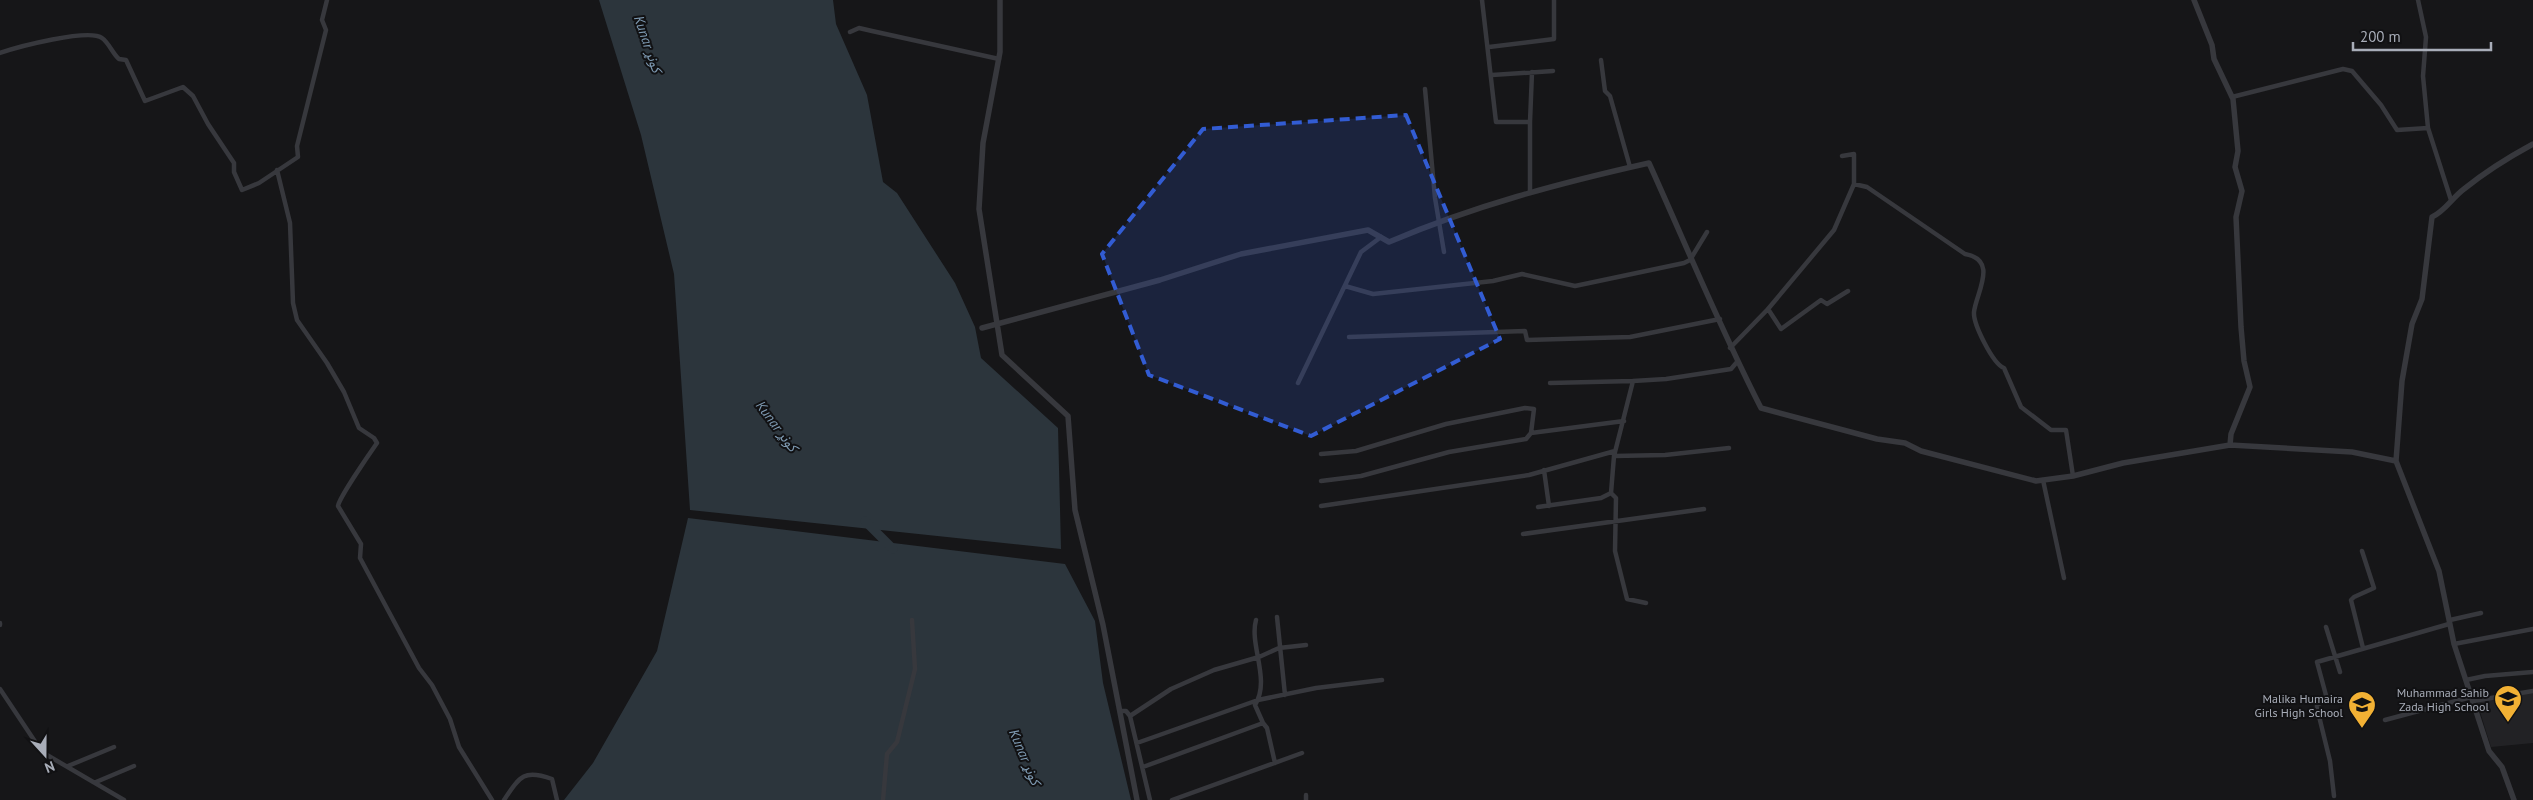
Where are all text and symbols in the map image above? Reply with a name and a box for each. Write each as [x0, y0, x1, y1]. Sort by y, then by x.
water label: Kunar کونړ [630, 13, 667, 78]
scale bar [2353, 20, 2490, 52]
text: 200 m [2360, 27, 2401, 46]
water label: Kunar کونړ [752, 397, 804, 458]
school or university icon: Muhammad Sahib Zada High School [2493, 684, 2523, 723]
place label: Muhammad Sahib Zada High School [2397, 685, 2489, 714]
school or university icon: Malika Humaira Girls High School [2347, 690, 2377, 729]
place label: Malika Humaira Girls High School [2254, 691, 2343, 720]
water label: Kunar کونړ [1005, 726, 1046, 791]
north arrow [20, 730, 70, 780]
text: N [42, 757, 57, 777]

